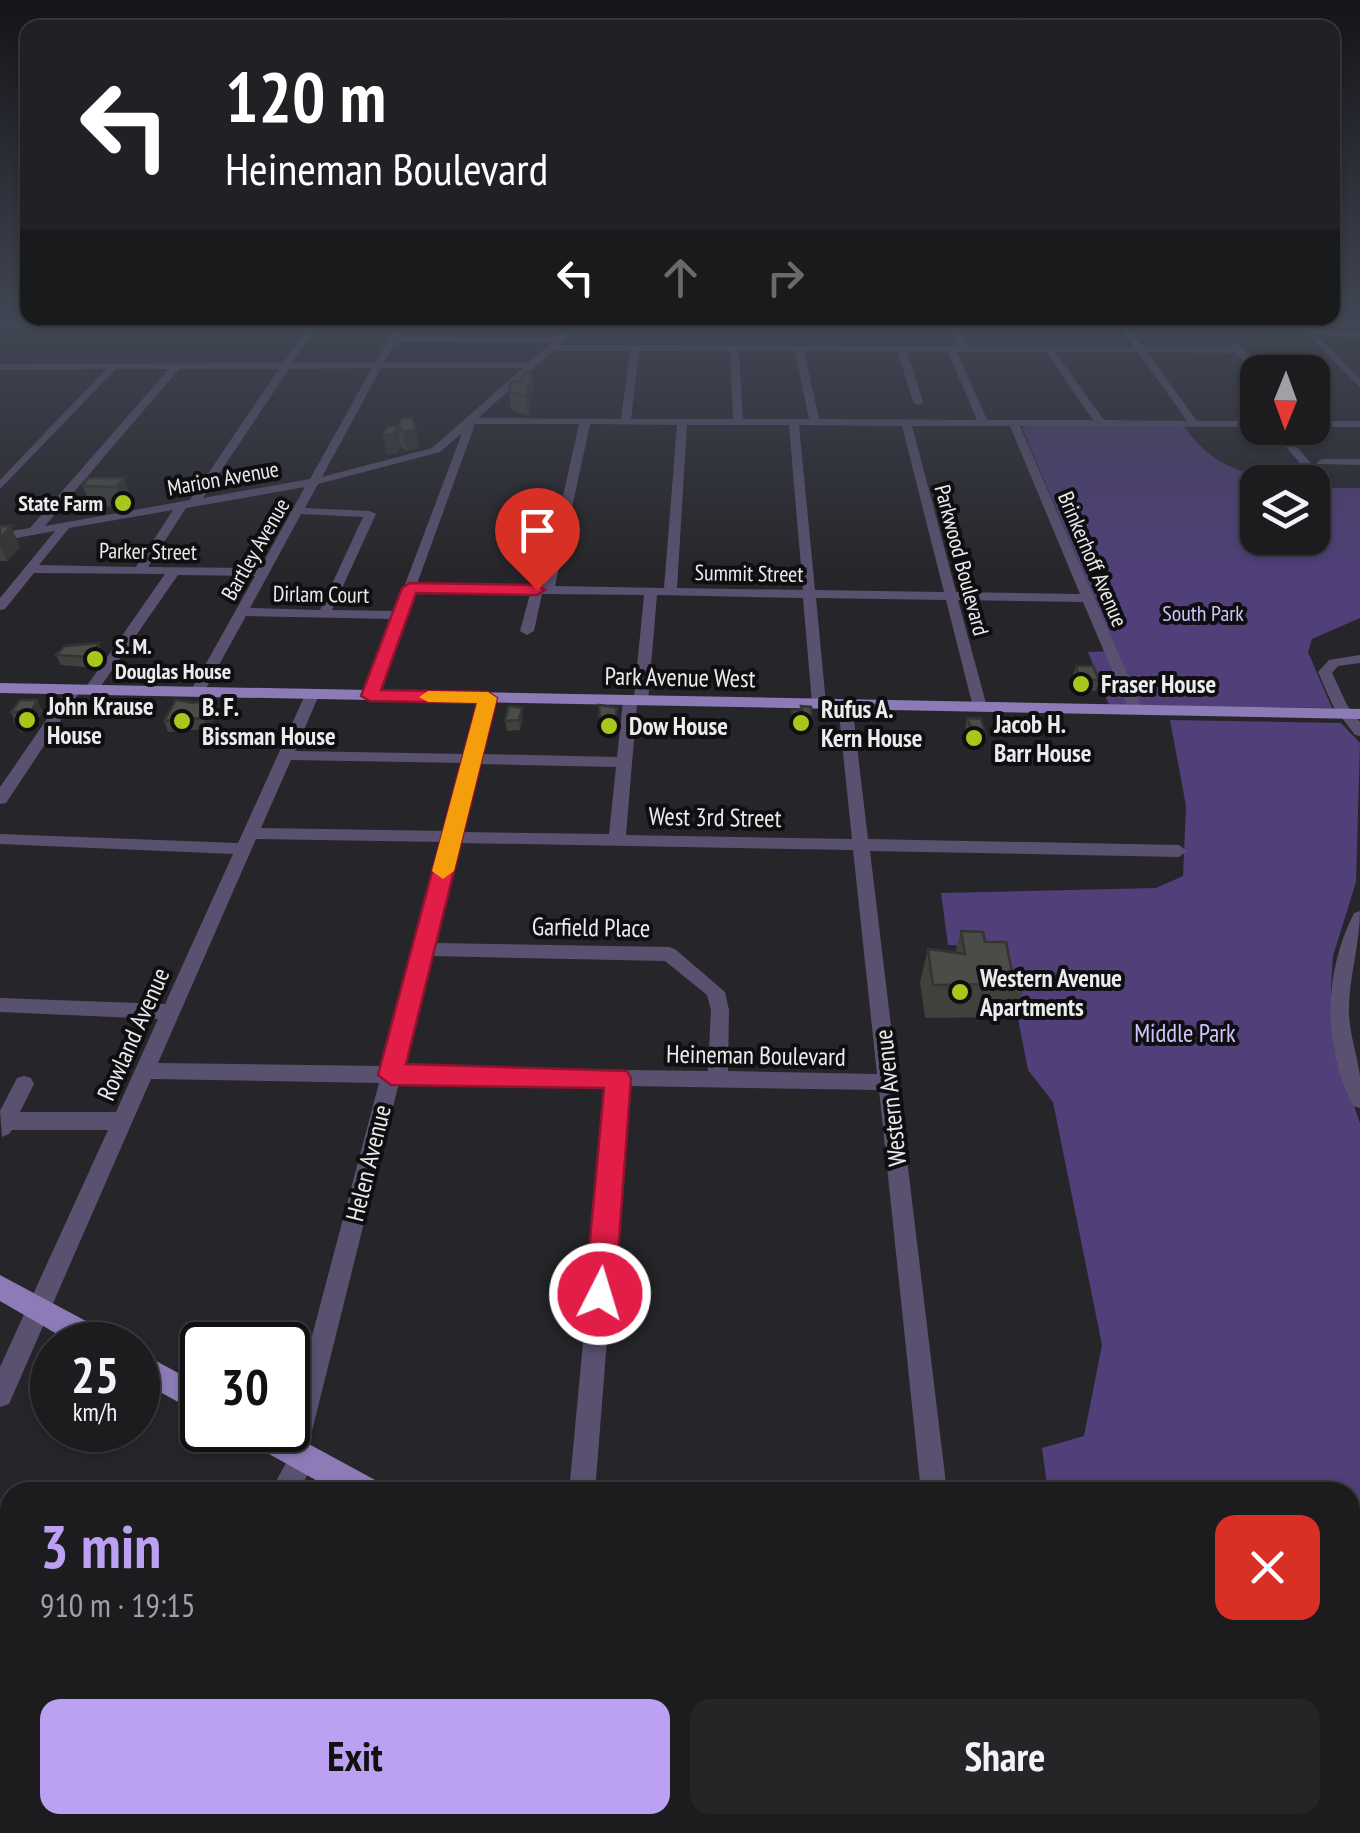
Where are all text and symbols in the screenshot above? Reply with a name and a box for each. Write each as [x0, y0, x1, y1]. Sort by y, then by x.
text: 120 m [225, 51, 386, 141]
icon: left [60, 60, 190, 190]
text: Heineman Boulevard [225, 139, 548, 197]
icon: left [548, 250, 603, 305]
icon: ahead [653, 250, 708, 305]
icon: right [758, 250, 813, 305]
north arrow [1240, 355, 1330, 445]
map controls [1240, 355, 1330, 555]
street label: Marion Avenue [165, 454, 281, 502]
button: layers [1240, 465, 1330, 555]
street label: Parkwood Boulevard [928, 482, 996, 638]
street label: Brinkerhoff Avenue [1052, 487, 1134, 631]
pin [495, 488, 580, 591]
place label: State Farm [18, 489, 103, 517]
marker: State Farm [112, 492, 134, 514]
street label: Bartley Avenue [215, 493, 295, 605]
icon: arrive [510, 503, 565, 558]
street label: Parker Street [99, 536, 197, 566]
street label: Summit Street [694, 558, 804, 588]
street label: Dirlam Court [273, 579, 369, 609]
park label: South Park [1162, 599, 1244, 627]
place label: S. M. Douglas House [115, 632, 231, 685]
marker: S. M. Douglas House [84, 648, 106, 670]
street label: Park Avenue West [604, 660, 756, 694]
place label: Fraser House [1101, 668, 1216, 700]
marker: Fraser House [1070, 673, 1092, 695]
place label: John Krause House [46, 690, 154, 751]
place label: B. F. Bissman House [202, 691, 336, 752]
place label: Rufus A. Kern House [821, 693, 922, 754]
place label: Jacob H. Barr House [993, 708, 1091, 769]
marker: John Krause House [16, 709, 38, 731]
marker: B. F. Bissman House [171, 710, 193, 732]
place label: Dow House [629, 710, 728, 742]
marker: Rufus A. Kern House [790, 712, 812, 734]
marker: Dow House [598, 715, 620, 737]
marker: Jacob H. Barr House [963, 727, 985, 749]
street label: West 3rd Street [648, 800, 782, 834]
street label: Garfield Place [532, 910, 650, 944]
place label: Western Avenue Apartments [979, 962, 1122, 1023]
street label: Rowland Avenue [90, 963, 176, 1105]
marker: Western Avenue Apartments [949, 981, 971, 1003]
park label: Middle Park [1134, 1017, 1236, 1049]
street label: Western Avenue [867, 1028, 913, 1168]
street label: Heineman Boulevard [666, 1037, 846, 1073]
street label: Helen Avenue [338, 1102, 398, 1224]
position arrow [548, 1242, 652, 1346]
speed limit sign: 30 [180, 1322, 310, 1452]
text: 25 [71, 1342, 119, 1407]
text: km/h [73, 1396, 117, 1428]
text: 3 min [40, 1507, 161, 1585]
button: close [1215, 1515, 1320, 1620]
text: 910 m · 19:15 [40, 1584, 195, 1626]
button: Exit [40, 1699, 670, 1814]
button: Share [690, 1699, 1320, 1814]

